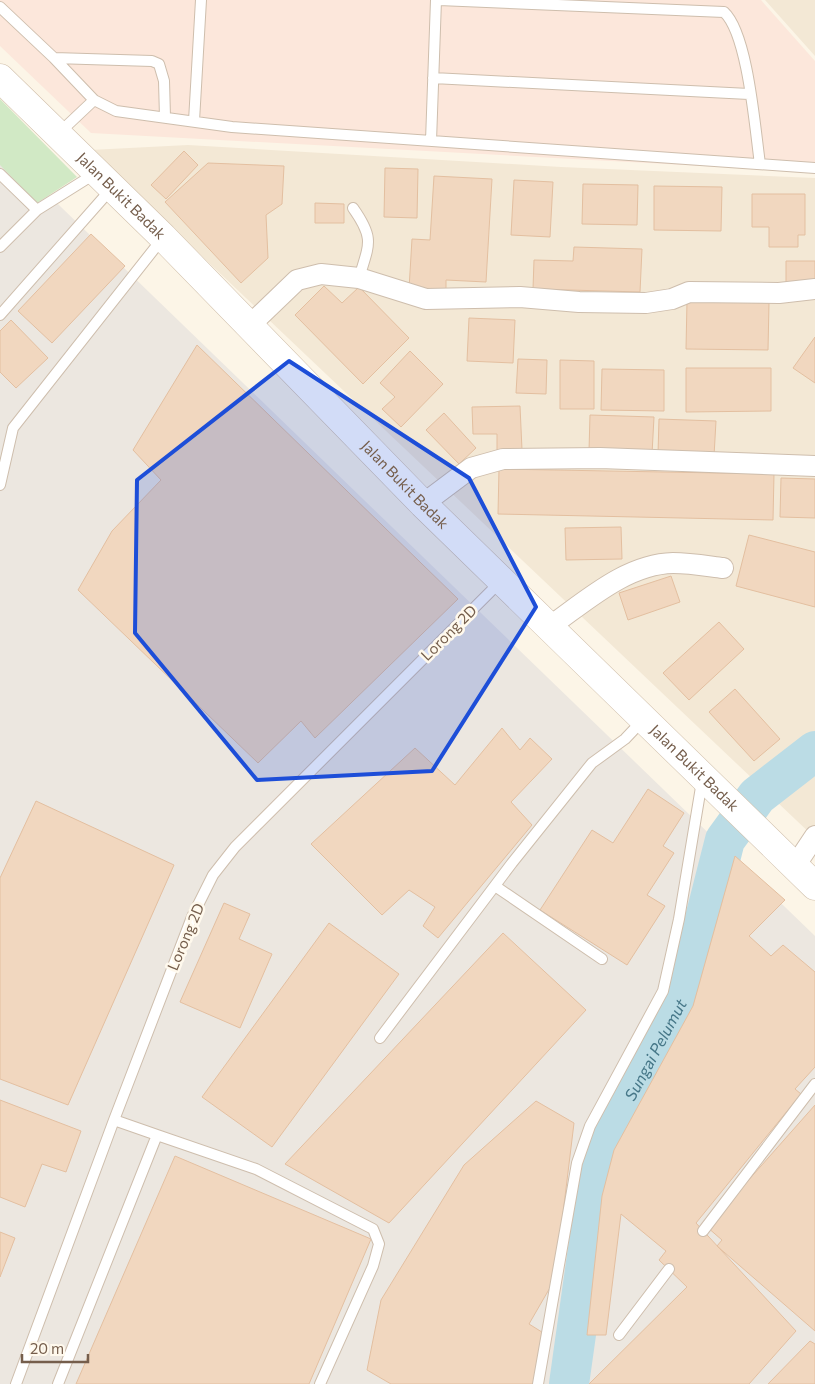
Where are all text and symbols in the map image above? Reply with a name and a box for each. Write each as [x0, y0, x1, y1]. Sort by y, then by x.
street label: Jalan Bukit Badak [74, 148, 170, 242]
street label: Jalan Bukit Badak [358, 436, 453, 532]
street label: Lorong 2D [417, 601, 480, 664]
street label: Jalan Bukit Badak [647, 720, 743, 815]
street label: Lorong 2D [163, 900, 207, 973]
water label: Sungai Pelumut [620, 995, 690, 1104]
scale bar [22, 1332, 89, 1364]
text: 20 m [30, 1339, 64, 1357]

